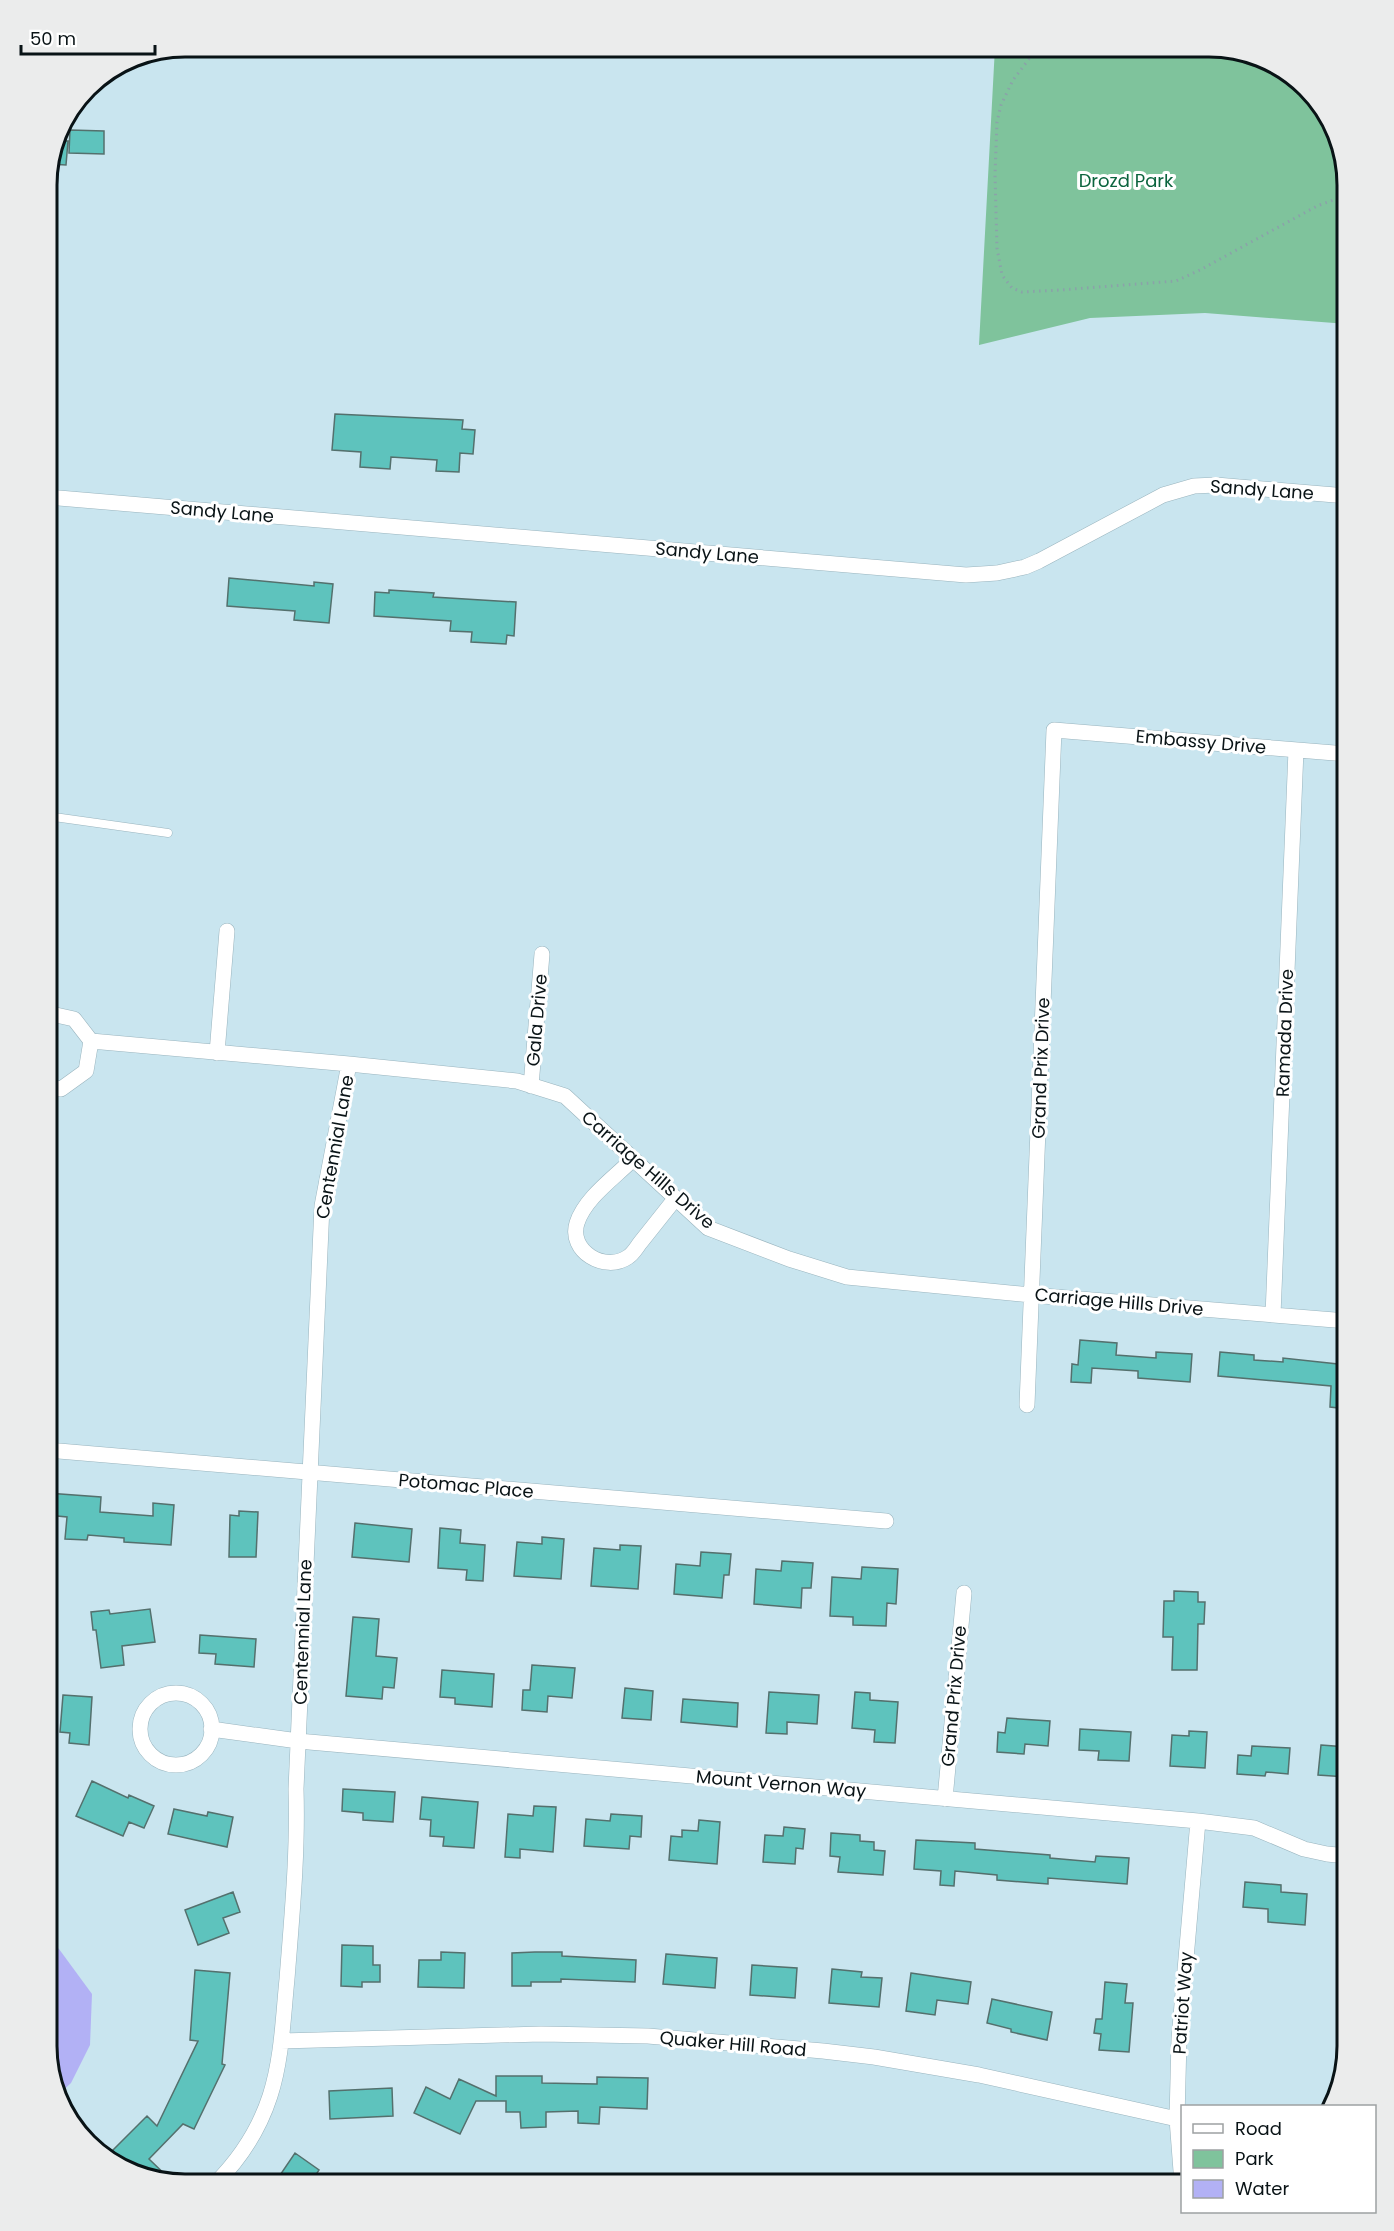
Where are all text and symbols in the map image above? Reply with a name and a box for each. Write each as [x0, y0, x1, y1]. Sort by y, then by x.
scale bar [21, 18, 154, 56]
text: 50 m [30, 26, 76, 51]
park label: Drozd Park [1079, 168, 1174, 193]
street label: Sandy Lane [1209, 473, 1315, 506]
street label: Sandy Lane [169, 495, 275, 528]
street label: Sandy Lane [654, 536, 760, 569]
street label: Embassy Drive [1135, 723, 1267, 760]
street label: Ramada Drive [1270, 969, 1299, 1097]
street label: Gala Drive [520, 973, 553, 1067]
street label: Grand Prix Drive [1026, 997, 1055, 1139]
street label: Centennial Lane [310, 1073, 359, 1221]
street label: Carriage Hills Drive [576, 1105, 720, 1235]
street label: Carriage Hills Drive [1034, 1282, 1204, 1321]
street label: Potomac Place [397, 1467, 535, 1504]
street label: Centennial Lane [287, 1559, 318, 1705]
street label: Grand Prix Drive [935, 1624, 972, 1768]
street label: Mount Vernon Way [695, 1764, 867, 1803]
street label: Patriot Way [1166, 1951, 1199, 2055]
street label: Quaker Hill Road [659, 2025, 807, 2062]
legend [1181, 2105, 1376, 2213]
text: Road [1235, 2116, 1282, 2141]
text: Park [1235, 2146, 1274, 2171]
text: Water [1235, 2176, 1289, 2201]

